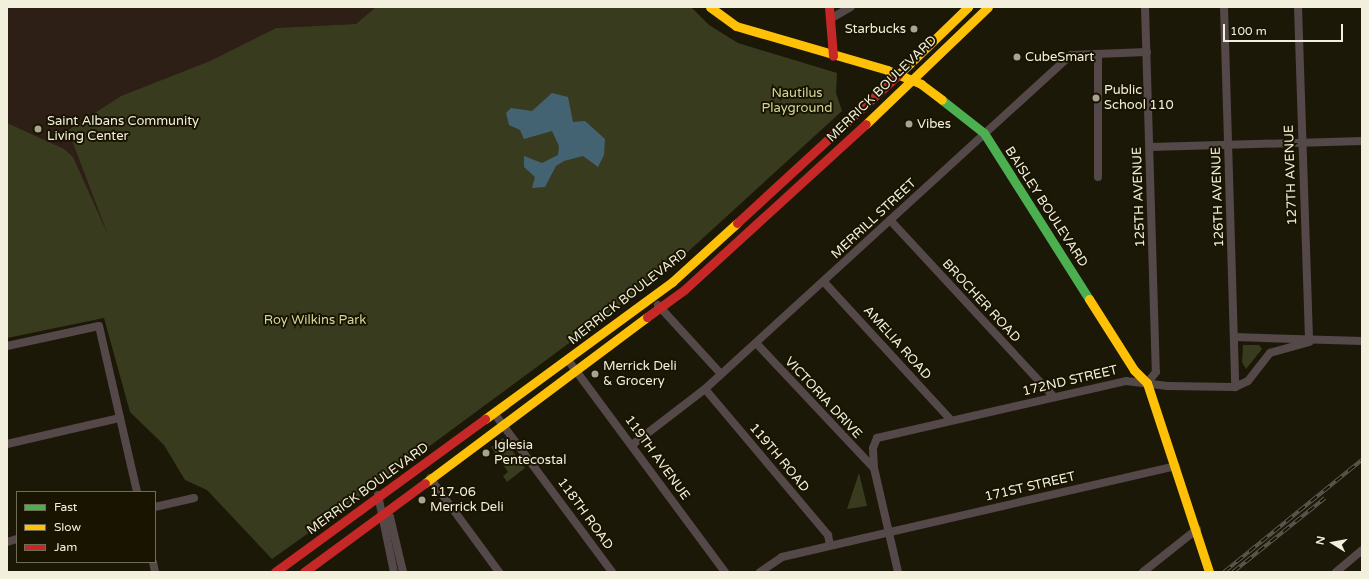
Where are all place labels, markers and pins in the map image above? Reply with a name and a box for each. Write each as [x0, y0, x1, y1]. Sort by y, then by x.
place label: Starbucks [845, 21, 906, 37]
marker: Starbucks [909, 24, 919, 34]
place label: CubeSmart [1025, 49, 1094, 65]
marker: CubeSmart [1012, 52, 1022, 62]
place label: Public School 110 [1104, 83, 1174, 114]
marker: Public School 110 [1091, 93, 1101, 103]
place label: Saint Albans Community Living Center [47, 114, 199, 145]
place label: Vibes [917, 116, 951, 132]
marker: Vibes [904, 119, 914, 129]
marker: Saint Albans Community Living Center [32, 123, 44, 135]
place label: Merrick Deli & Grocery [603, 359, 677, 390]
marker: Merrick Deli & Grocery [590, 369, 600, 379]
place label: Iglesia Pentecostal [494, 438, 566, 469]
marker: Iglesia Pentecostal [481, 448, 491, 458]
place label: 117-06 Merrick Deli [430, 485, 504, 516]
marker: 117-06 Merrick Deli [417, 495, 427, 505]

